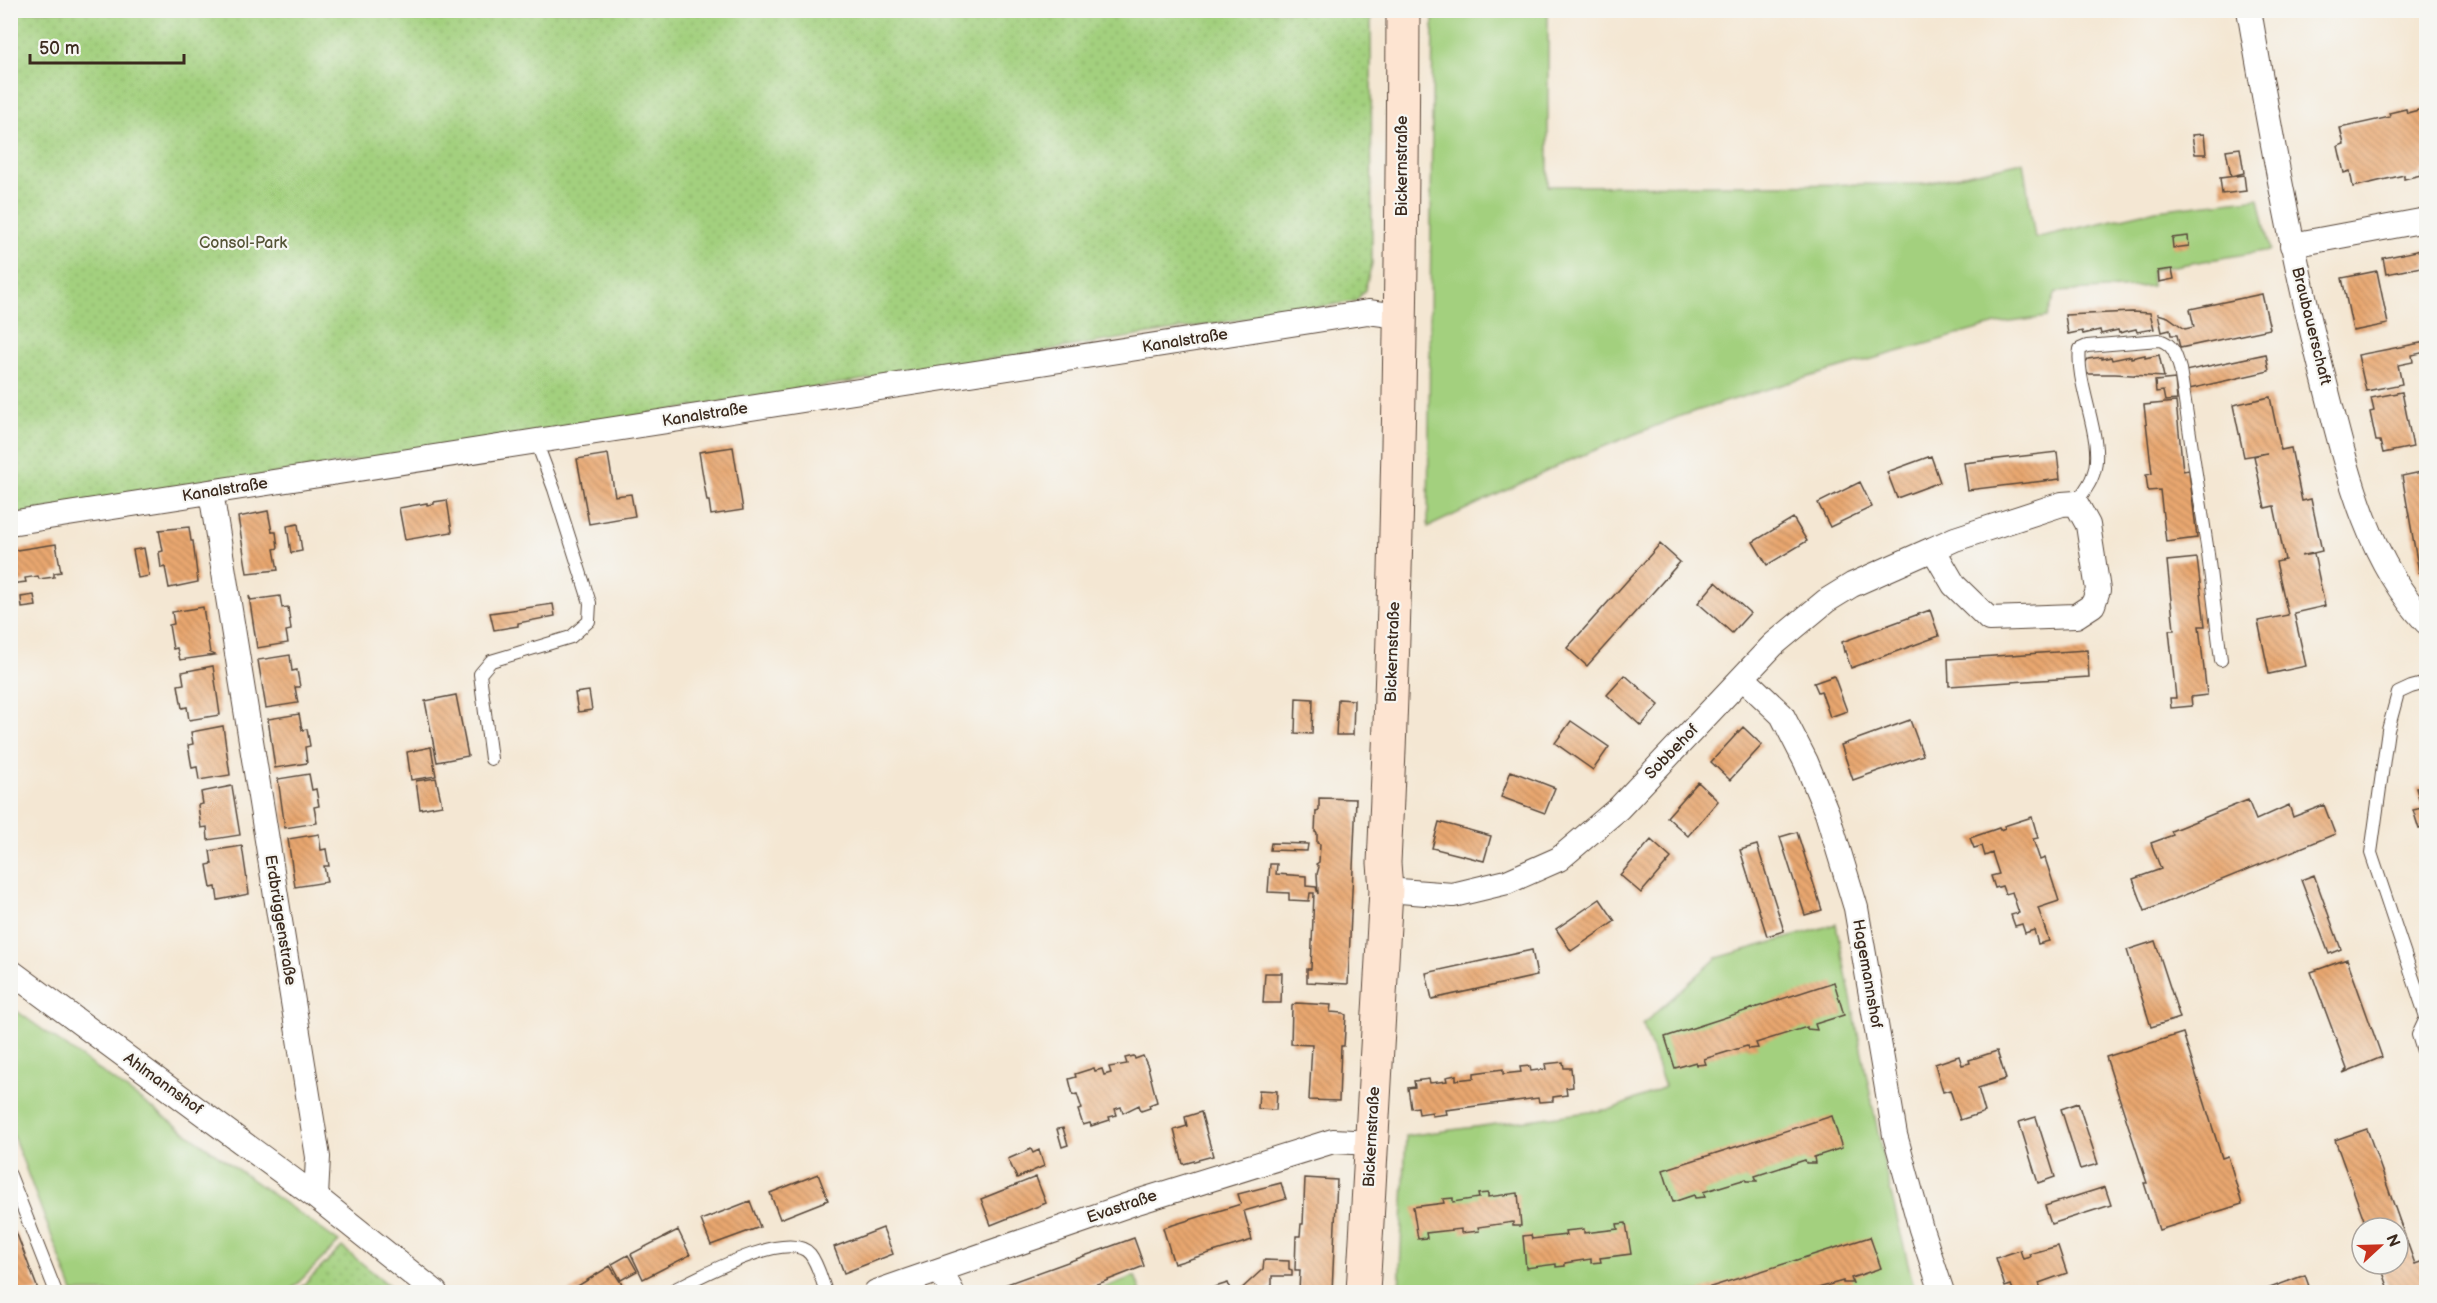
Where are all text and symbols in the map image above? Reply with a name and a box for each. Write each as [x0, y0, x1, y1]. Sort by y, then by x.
scale bar [30, 27, 184, 65]
text: 50 m [39, 38, 80, 59]
street label: Bickernstraße [1393, 115, 1412, 216]
park label: Consol-Park [199, 234, 287, 253]
street label: Braubauerschaft [2287, 265, 2335, 387]
street label: Kanalstraße [1141, 325, 1230, 357]
street label: Kanalstraße [661, 399, 750, 431]
street label: Kanalstraße [181, 474, 270, 506]
street label: Bickernstraße [1382, 601, 1404, 703]
street label: Sobbehof [1641, 721, 1703, 783]
street label: Erdbrüggenstraße [260, 853, 300, 987]
street label: Hagemannshof [1848, 918, 1886, 1030]
street label: Ahlmannshof [120, 1049, 206, 1119]
street label: Bickernstraße [1360, 1086, 1384, 1188]
street label: Evastraße [1084, 1186, 1160, 1228]
north arrow [2350, 1216, 2410, 1276]
text: N [2381, 1232, 2404, 1250]

